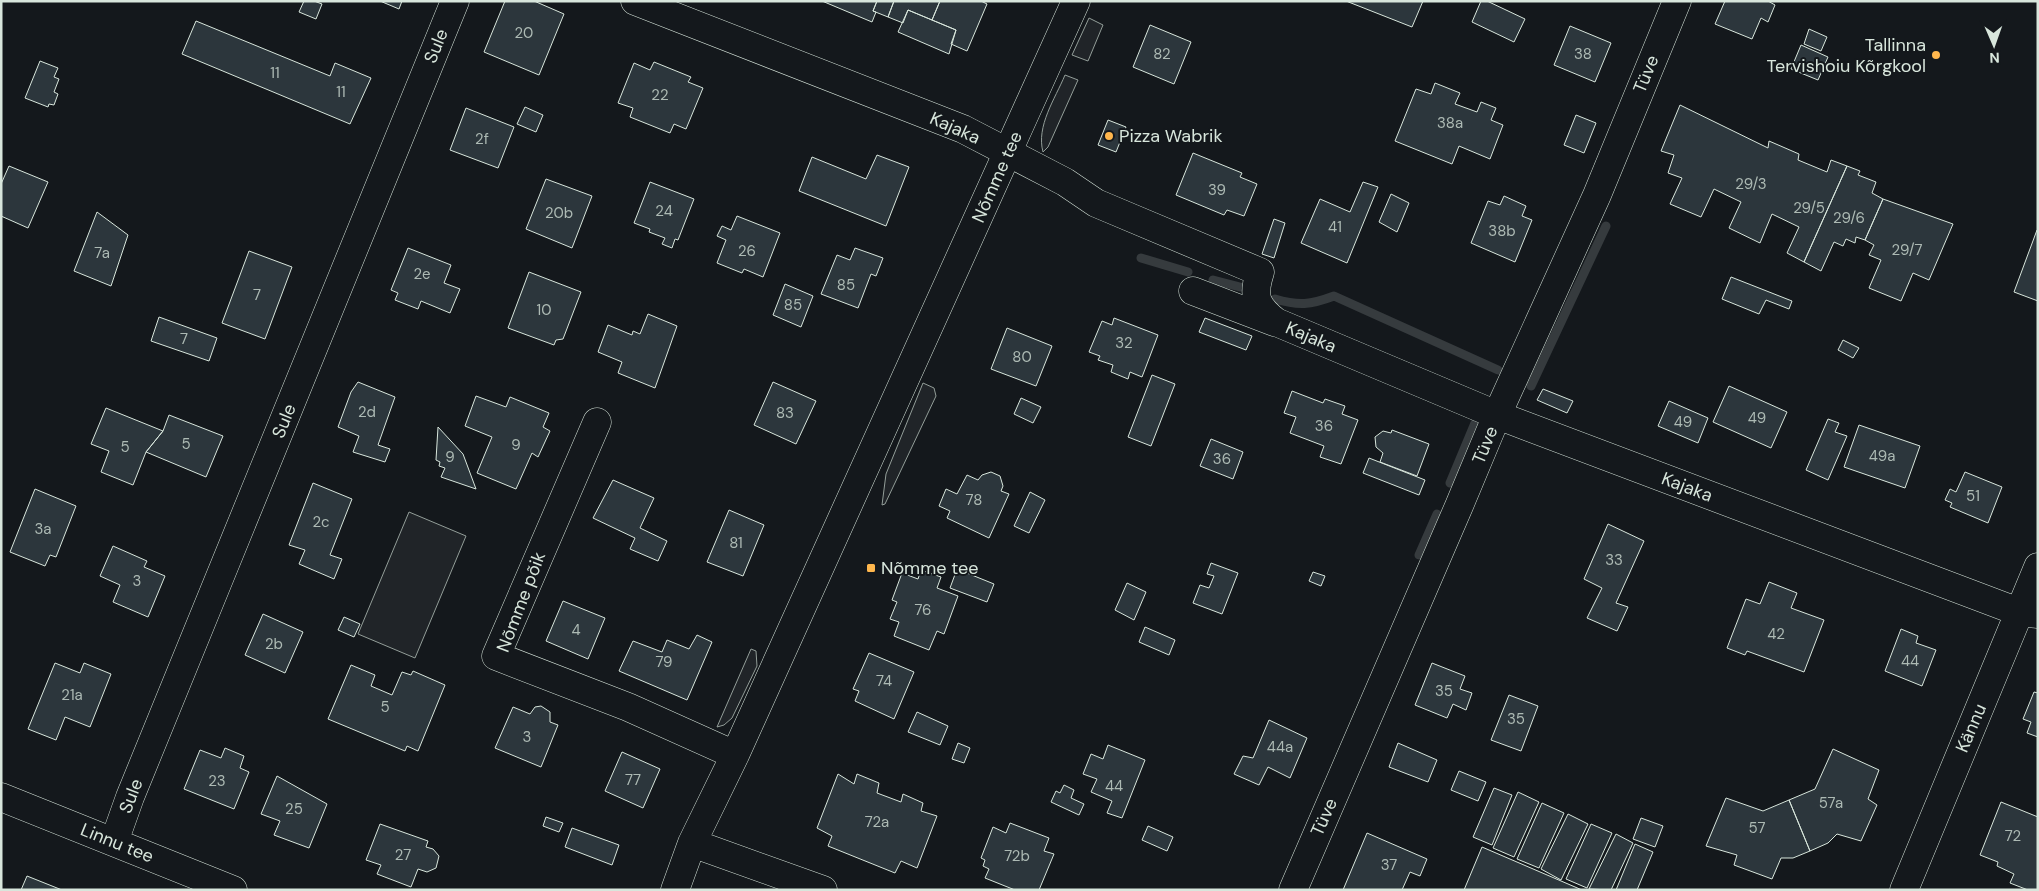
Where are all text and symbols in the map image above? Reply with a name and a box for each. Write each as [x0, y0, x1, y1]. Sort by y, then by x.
north arrow [1969, 20, 2019, 70]
house number: 20 [515, 23, 533, 43]
street label: Sule [418, 25, 454, 67]
place label: Tallinna Tervishoiu Kõrgkool [1766, 33, 1926, 78]
house number: 82 [1153, 44, 1171, 64]
house number: 38 [1574, 44, 1592, 64]
marker: Tallinna Tervishoiu Kõrgkool [1930, 49, 1942, 61]
text: N [1989, 49, 2000, 67]
street label: Tüve [1628, 52, 1664, 96]
house number: 11 [270, 63, 280, 83]
house number: 11 [336, 82, 346, 102]
house number: 22 [651, 85, 669, 105]
street label: Kajaka [926, 106, 984, 150]
house number: 38a [1437, 113, 1463, 133]
place label: Pizza Wabrik [1119, 124, 1222, 148]
street label: Nõmme tee [966, 128, 1028, 226]
house number: 2f [475, 129, 489, 149]
marker: Pizza Wabrik [1103, 130, 1115, 142]
house number: 29/3 [1735, 174, 1767, 194]
house number: 39 [1208, 180, 1226, 200]
house number: 29/5 [1793, 198, 1825, 218]
house number: 24 [655, 201, 673, 221]
house number: 20b [545, 203, 573, 223]
house number: 29/6 [1833, 208, 1865, 228]
house number: 41 [1328, 217, 1342, 237]
house number: 38b [1488, 221, 1516, 241]
house number: 29/7 [1891, 240, 1923, 260]
house number: 26 [738, 241, 756, 261]
house number: 7a [94, 243, 110, 263]
house number: 2e [414, 264, 430, 284]
house number: 85 [837, 275, 855, 295]
house number: 7 [253, 285, 261, 305]
house number: 85 [784, 295, 802, 315]
house number: 10 [537, 300, 551, 320]
street label: Kajaka [1282, 316, 1340, 358]
house number: 7 [180, 329, 188, 349]
house number: 32 [1115, 333, 1133, 353]
house number: 80 [1012, 347, 1032, 367]
street label: Sule [266, 400, 302, 442]
house number: 2d [358, 402, 376, 422]
house number: 83 [776, 403, 794, 423]
house number: 49 [1748, 408, 1766, 428]
house number: 49 [1674, 412, 1692, 432]
house number: 36 [1315, 416, 1333, 436]
street label: Tüve [1467, 423, 1503, 467]
house number: 5 [181, 434, 191, 454]
house number: 9 [511, 435, 521, 455]
house number: 5 [120, 437, 130, 457]
house number: 49a [1869, 446, 1895, 466]
house number: 9 [445, 447, 455, 467]
house number: 36 [1213, 449, 1231, 469]
street label: Kajaka [1658, 466, 1716, 508]
house number: 51 [1966, 486, 1980, 506]
house number: 78 [966, 490, 982, 510]
house number: 2c [313, 512, 329, 532]
house number: 3a [34, 519, 52, 539]
house number: 81 [729, 533, 743, 553]
street label: Nõmme põik [491, 548, 551, 656]
house number: 33 [1605, 550, 1623, 570]
place label: Nõmme tee [881, 556, 978, 580]
marker: Nõmme tee [865, 562, 877, 574]
house number: 3 [133, 571, 141, 591]
house number: 76 [914, 600, 932, 620]
house number: 4 [571, 620, 581, 640]
house number: 42 [1767, 624, 1785, 644]
house number: 2b [265, 634, 283, 654]
house number: 44 [1901, 651, 1919, 671]
house number: 79 [655, 652, 673, 672]
house number: 74 [876, 671, 892, 691]
house number: 35 [1435, 681, 1453, 701]
house number: 21a [61, 685, 83, 705]
house number: 5 [380, 697, 390, 717]
street label: Kännu [1950, 700, 1992, 756]
house number: 35 [1507, 709, 1525, 729]
house number: 3 [523, 727, 531, 747]
house number: 44a [1267, 737, 1293, 757]
house number: 77 [625, 770, 641, 790]
house number: 23 [208, 771, 226, 791]
street label: Sule [114, 775, 148, 817]
house number: 44 [1105, 776, 1123, 796]
house number: 57a [1819, 793, 1843, 813]
street label: Tüve [1305, 794, 1343, 840]
house number: 25 [285, 799, 303, 819]
house number: 72a [865, 812, 889, 832]
street label: Linnu tee [77, 817, 157, 869]
house number: 57 [1749, 818, 1765, 838]
house number: 72 [2005, 826, 2021, 846]
house number: 27 [395, 845, 411, 865]
house number: 72b [1004, 846, 1030, 866]
house number: 37 [1381, 855, 1397, 875]

